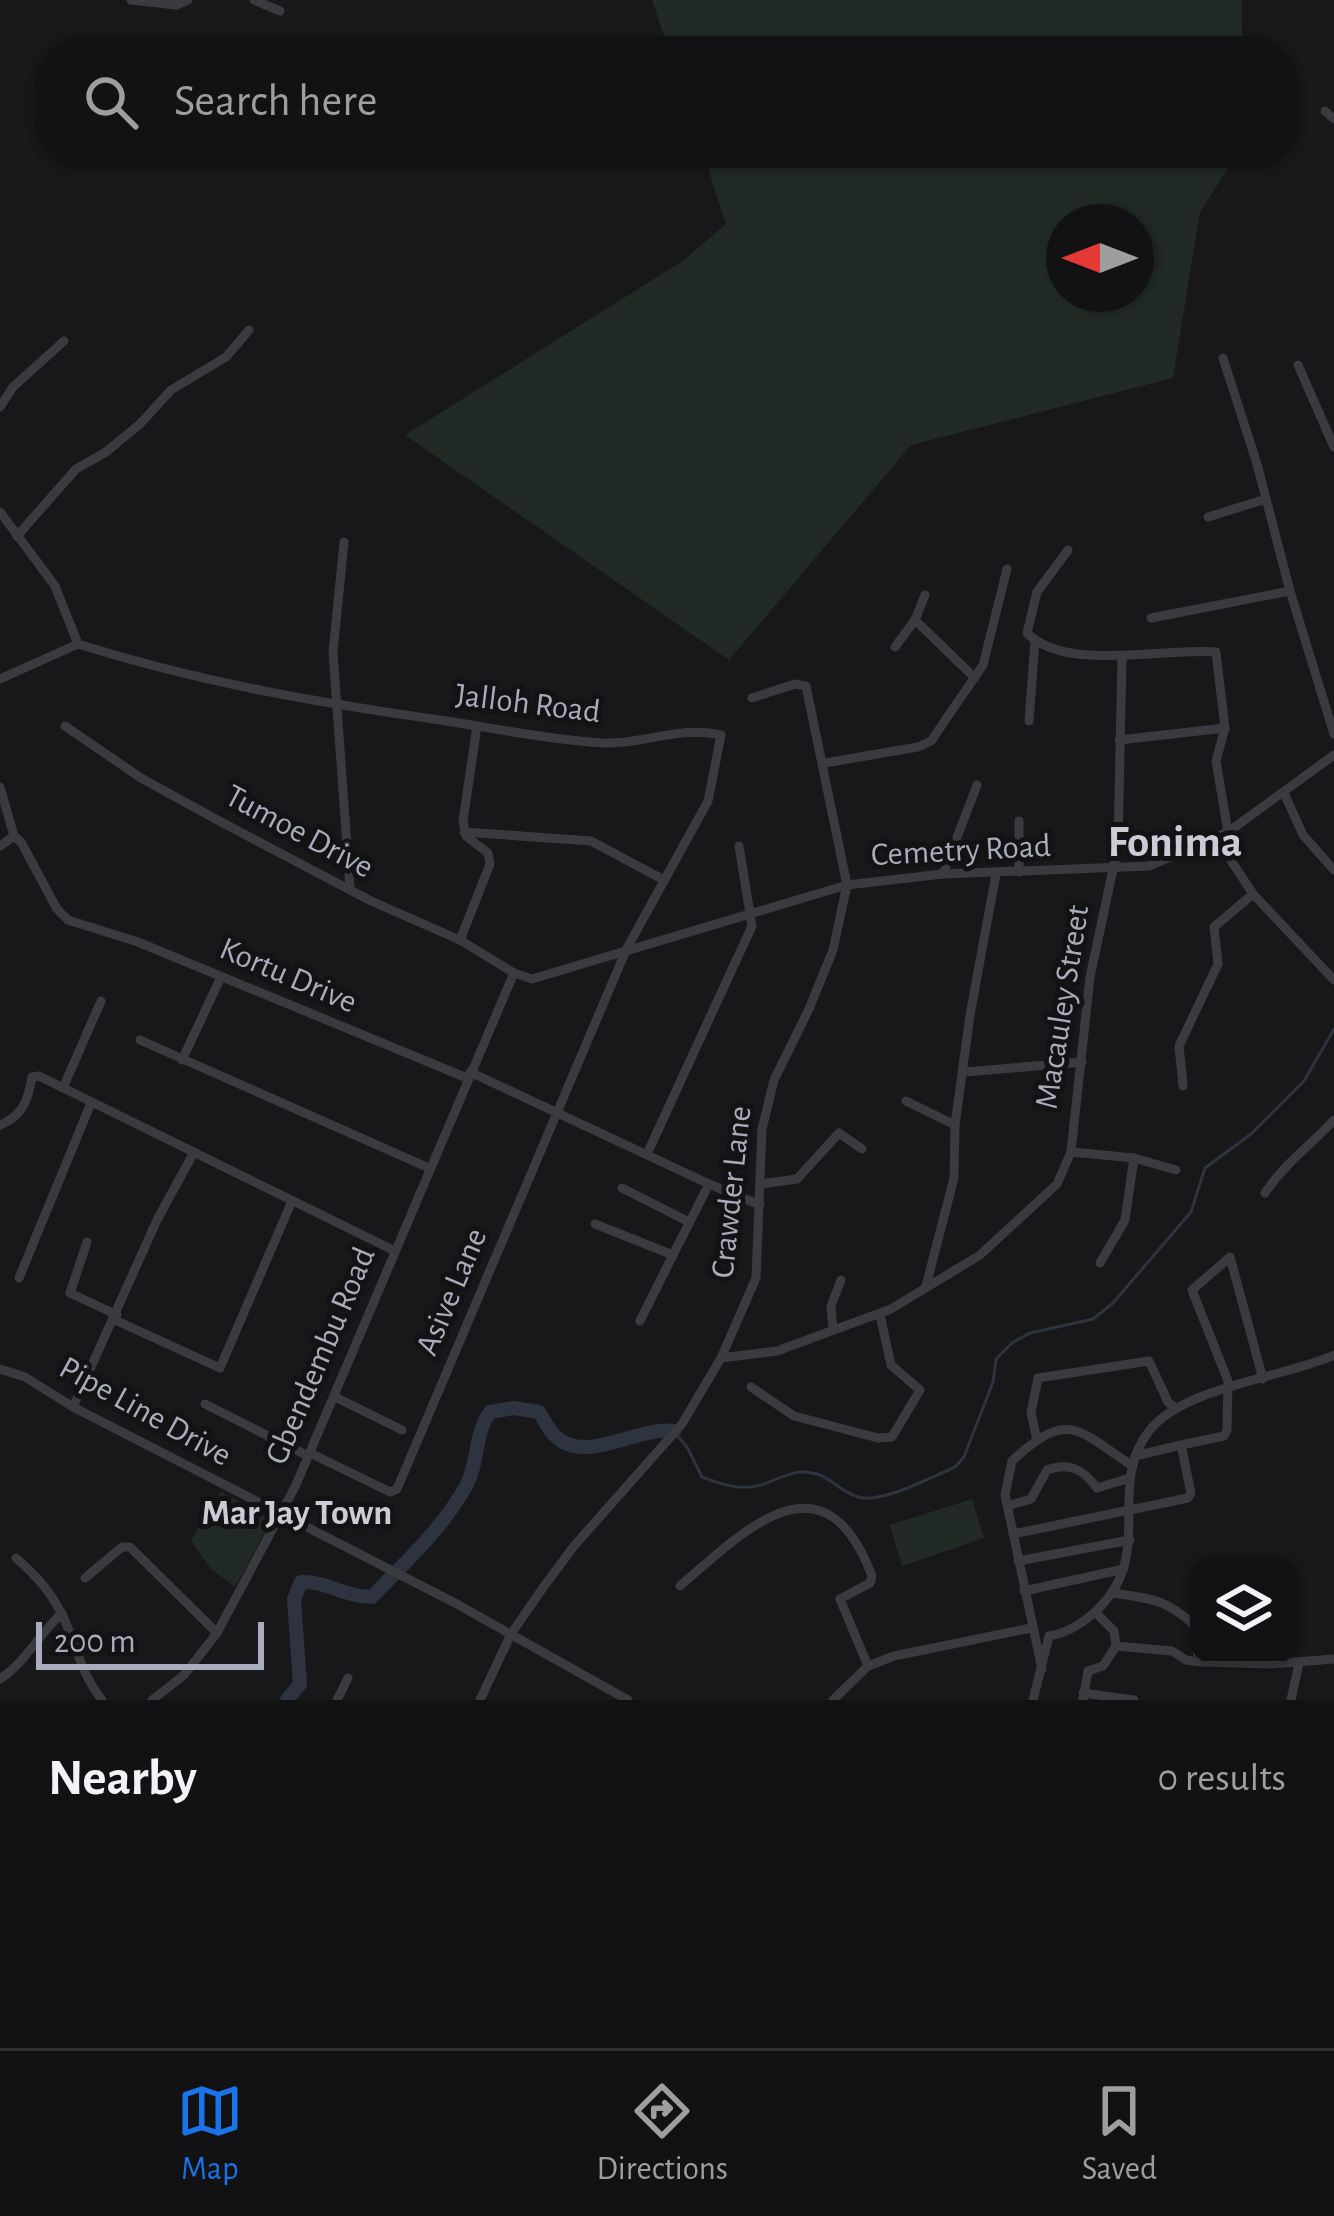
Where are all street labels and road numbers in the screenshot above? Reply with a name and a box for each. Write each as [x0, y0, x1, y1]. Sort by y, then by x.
street label: Jalloh Road [454, 679, 602, 729]
street label: Tumoe Drive [220, 779, 378, 885]
street label: Cemetry Road [870, 830, 1052, 872]
street label: Macauley Street [1031, 902, 1095, 1111]
street label: Kortu Drive [215, 932, 361, 1020]
street label: Crawder Lane [707, 1104, 757, 1280]
street label: Asive Lane [411, 1224, 493, 1360]
street label: Gbendembu Road [260, 1243, 382, 1469]
street label: Pipe Line Drive [54, 1351, 236, 1473]

